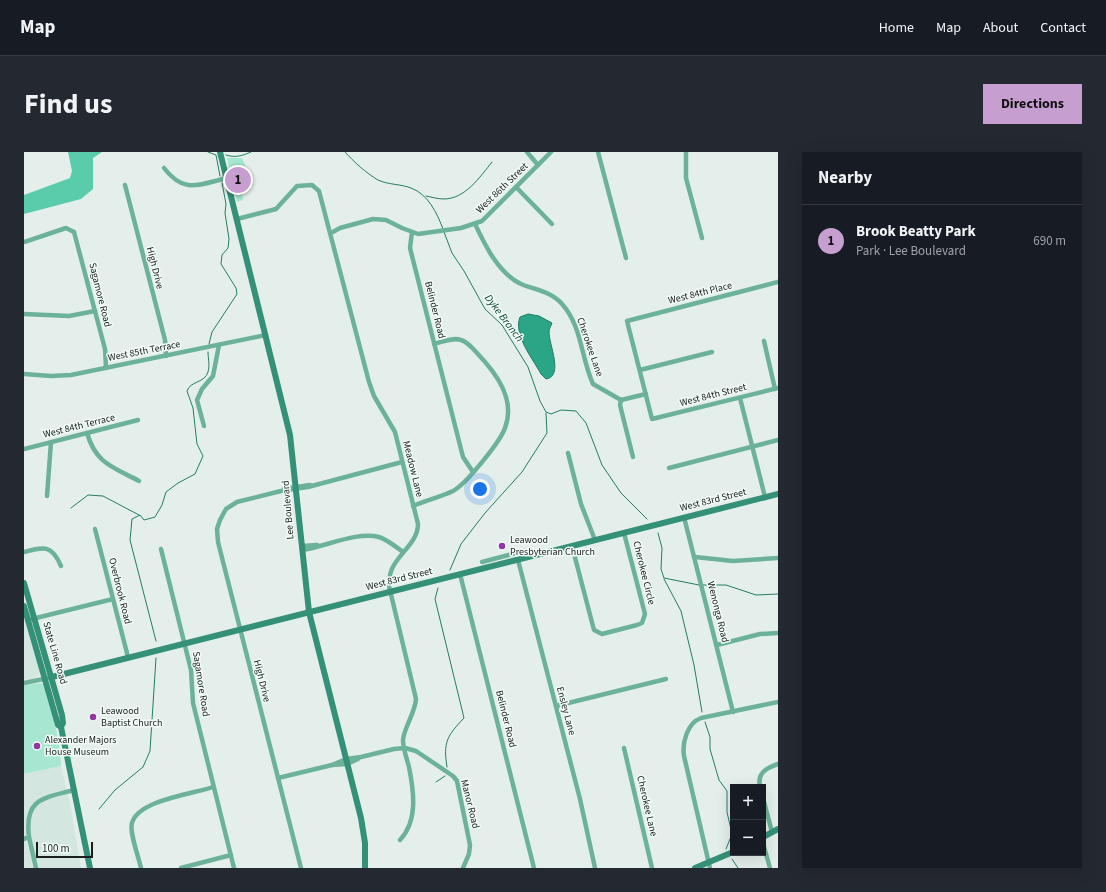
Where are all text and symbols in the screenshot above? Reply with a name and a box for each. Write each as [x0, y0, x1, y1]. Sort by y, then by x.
text: Map [20, 14, 55, 41]
text: Home [879, 18, 914, 38]
text: Map [936, 18, 961, 38]
text: About [983, 18, 1018, 38]
text: Contact [1040, 18, 1086, 38]
text: Find us [24, 84, 112, 124]
button: Directions [983, 84, 1082, 124]
street label: West 86th Street [473, 159, 532, 217]
pin: 1 [225, 165, 251, 195]
text: Nearby [818, 166, 872, 190]
text: Brook Beatty Park [856, 221, 976, 242]
text: 1 [828, 232, 834, 250]
text: 690 m [1033, 232, 1066, 250]
text: Park · Lee Boulevard [856, 242, 966, 260]
street label: High Drive [143, 245, 167, 291]
street label: Sagamore Road [85, 261, 115, 329]
street label: West 84th Place [667, 278, 734, 308]
street label: Belinder Road [421, 280, 449, 340]
water label: Dyke Branch [481, 291, 527, 345]
street label: Cherokee Lane [573, 315, 607, 379]
street label: West 85th Terrace [107, 337, 182, 365]
street label: West 84th Street [678, 380, 748, 410]
street label: West 84th Terrace [42, 410, 116, 442]
street label: Meadow Lane [399, 439, 427, 499]
your location [470, 479, 490, 499]
street label: Lee Boulevard [278, 480, 298, 540]
street label: West 83rd Street [678, 485, 748, 515]
place label: Leawood Presbyterian Church [510, 533, 595, 559]
street label: Cherokee Circle [629, 540, 659, 606]
marker: Leawood Presbyterian Church [497, 541, 507, 551]
street label: Overbrook Road [105, 556, 135, 626]
street label: West 83rd Street [364, 564, 434, 594]
street label: Wenonga Road [704, 580, 732, 644]
street label: State Line Road [39, 620, 71, 686]
street label: Sagamore Road [189, 650, 213, 718]
street label: High Drive [250, 658, 274, 704]
street label: Ensley Lane [553, 685, 579, 737]
street label: Belinder Road [492, 689, 520, 749]
place label: Leawood Baptist Church [101, 704, 162, 730]
marker: Leawood Baptist Church [88, 712, 98, 722]
place label: Alexander Majors House Museum [45, 733, 117, 759]
marker: Alexander Majors House Museum [32, 741, 42, 751]
street label: Cherokee Lane [633, 774, 661, 838]
street label: Manor Road [457, 778, 483, 830]
map controls [730, 784, 766, 856]
button: + [730, 784, 766, 820]
button: − [730, 820, 766, 856]
scale bar [36, 840, 93, 859]
text: 100 m [42, 841, 70, 856]

